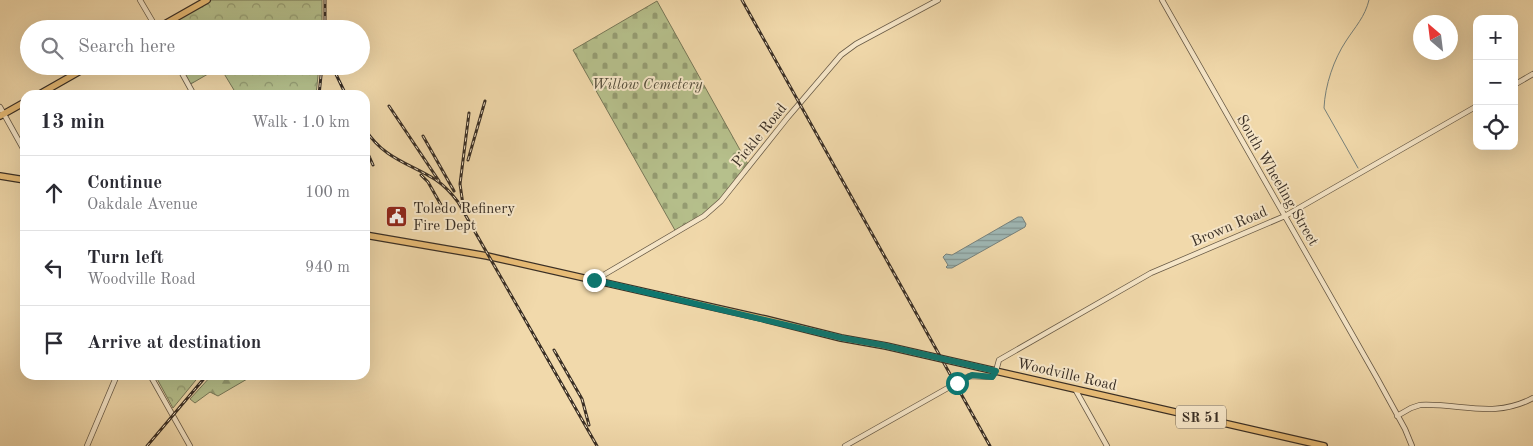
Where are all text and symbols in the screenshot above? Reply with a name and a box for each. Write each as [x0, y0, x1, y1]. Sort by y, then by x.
north arrow [1413, 15, 1458, 60]
map controls [1473, 15, 1518, 150]
button: + [1473, 15, 1518, 60]
search box [20, 20, 370, 75]
icon: search [38, 34, 66, 62]
text: Search here [78, 38, 175, 57]
button: − [1473, 60, 1518, 105]
park label: Willow Cemetery [592, 78, 703, 93]
street label: Pickle Road [730, 101, 790, 171]
button: locate [1473, 105, 1518, 150]
text: 13 min [40, 112, 105, 133]
street label: South Wheeling Street [1233, 113, 1320, 249]
text: Walk · 1.0 km [252, 115, 350, 131]
text: Continue [87, 174, 162, 193]
icon: ahead [40, 179, 68, 207]
text: 100 m [305, 185, 350, 201]
text: Oakdale Avenue [87, 197, 198, 213]
place label: Toledo Refinery Fire Dept [413, 202, 515, 234]
public building icon: Toledo Refinery Fire Dept [385, 205, 409, 229]
street label: Brown Road [1189, 205, 1270, 250]
text: Turn left [87, 249, 164, 268]
icon: left [40, 254, 68, 282]
text: 940 m [305, 260, 350, 276]
route end [583, 269, 606, 292]
text: Woodville Road [87, 272, 196, 288]
icon: arrive [40, 329, 68, 357]
text: Arrive at destination [87, 334, 261, 353]
street label: Woodville Road [1015, 357, 1118, 394]
route start [946, 372, 969, 395]
road number: SR 51 [1176, 406, 1226, 428]

